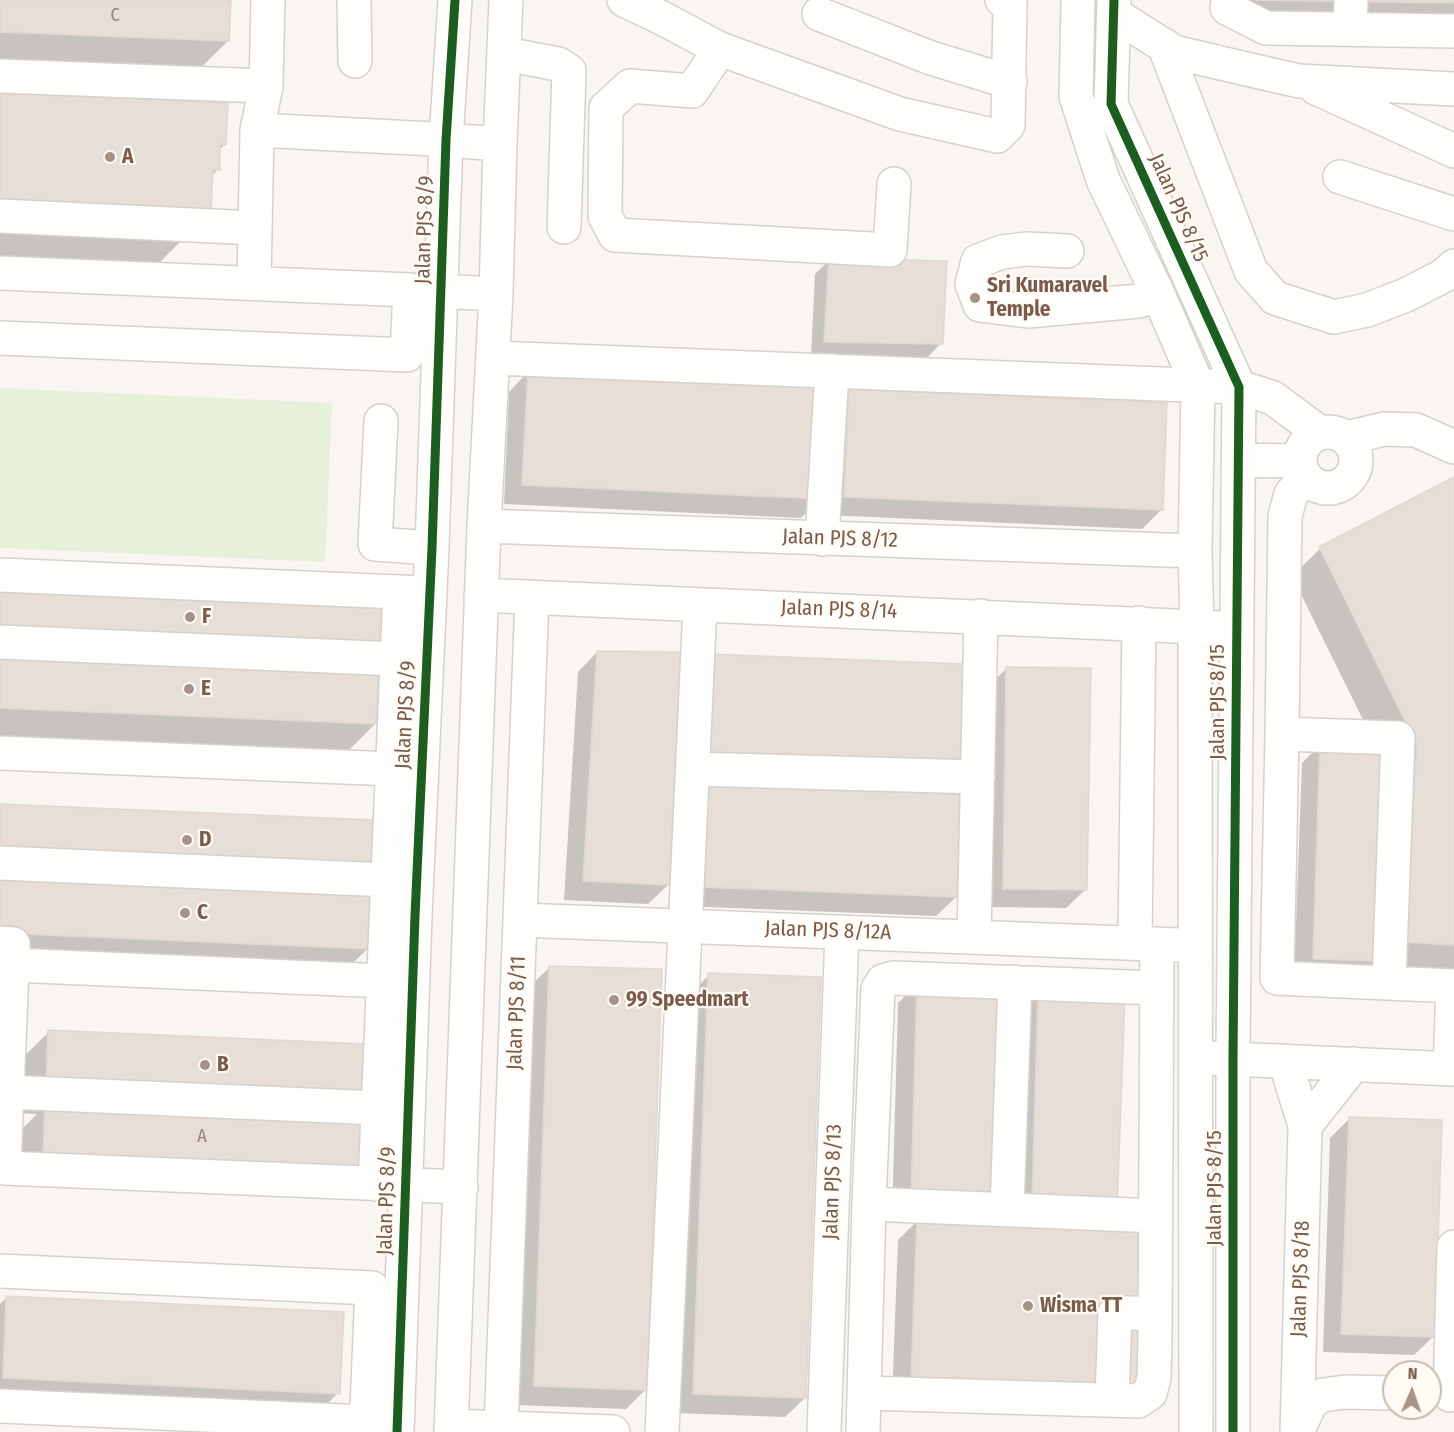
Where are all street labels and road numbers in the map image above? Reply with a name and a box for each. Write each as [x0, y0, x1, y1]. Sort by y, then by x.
street label: Jalan PJS 8/15 [1143, 150, 1213, 266]
street label: Jalan PJS 8/9 [411, 175, 439, 285]
street label: Jalan PJS 8/12 [782, 524, 898, 554]
street label: Jalan PJS 8/14 [780, 595, 898, 625]
street label: Jalan PJS 8/15 [1205, 644, 1231, 760]
street label: Jalan PJS 8/9 [391, 660, 421, 770]
street label: Jalan PJS 8/12A [764, 916, 892, 946]
street label: Jalan PJS 8/11 [502, 956, 532, 1070]
street label: Jalan PJS 8/13 [818, 1124, 848, 1240]
street label: Jalan PJS 8/15 [1202, 1130, 1228, 1246]
street label: Jalan PJS 8/9 [373, 1146, 401, 1256]
street label: Jalan PJS 8/18 [1286, 1220, 1316, 1338]

